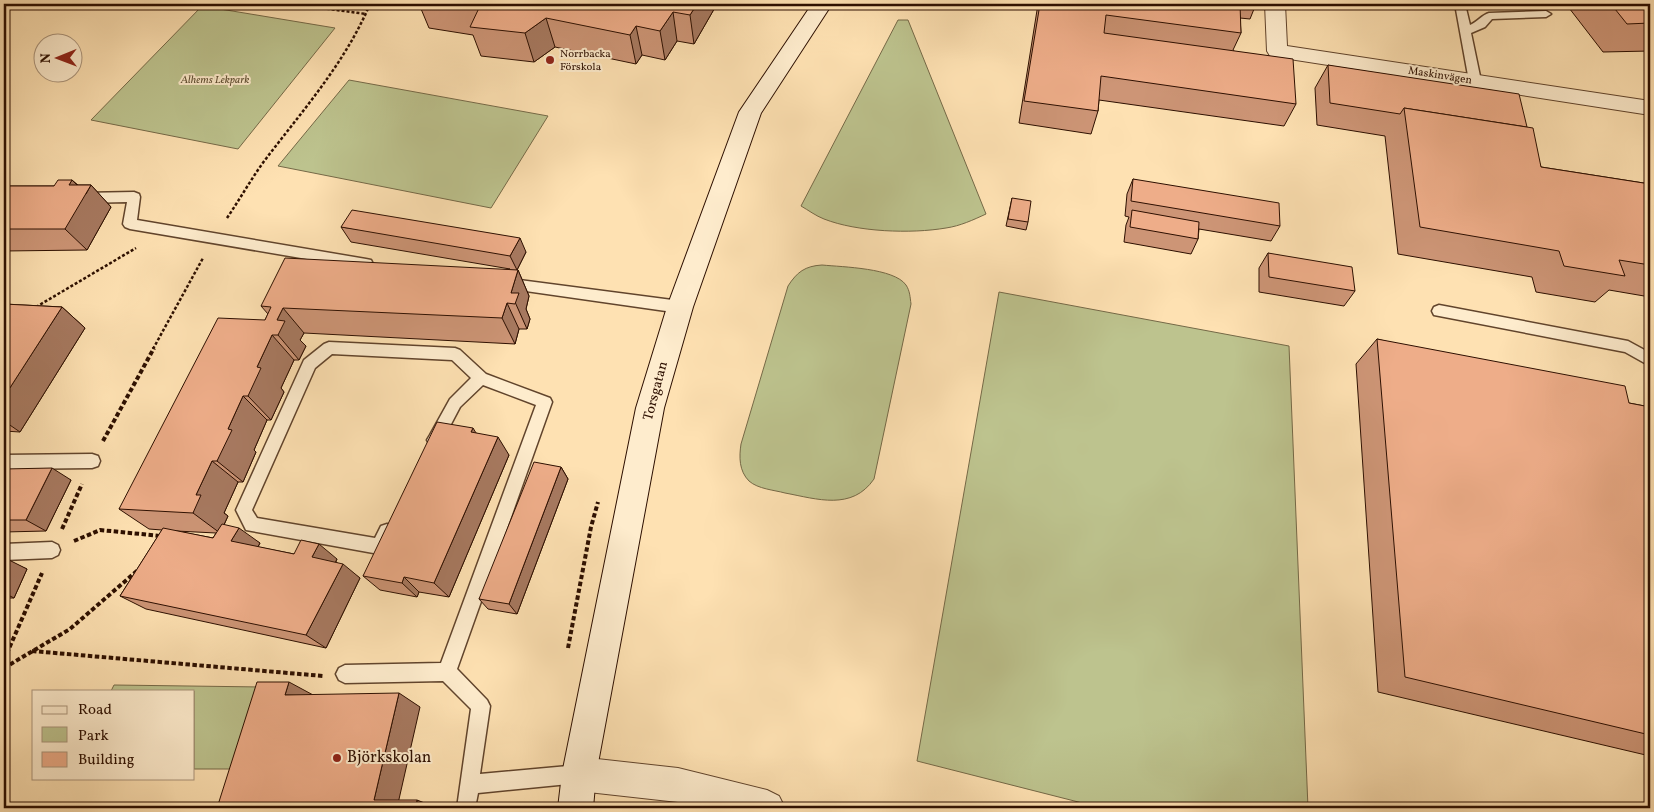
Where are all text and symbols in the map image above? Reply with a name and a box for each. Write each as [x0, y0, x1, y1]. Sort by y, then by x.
north arrow [32, 32, 82, 82]
place label: Norrbacka Förskola [560, 47, 611, 75]
text: N [37, 53, 56, 63]
marker: Norrbacka Förskola [544, 54, 556, 66]
street label: Maskinvägen [1407, 64, 1473, 89]
park label: Alhems Lekpark [180, 73, 249, 88]
street label: Torsgatan [639, 359, 673, 423]
legend [32, 690, 195, 780]
text: Road [78, 700, 112, 721]
text: Park [78, 726, 109, 747]
place label: Björkskolan [347, 747, 431, 769]
text: Building [78, 750, 135, 771]
marker: Björkskolan [331, 752, 343, 764]

